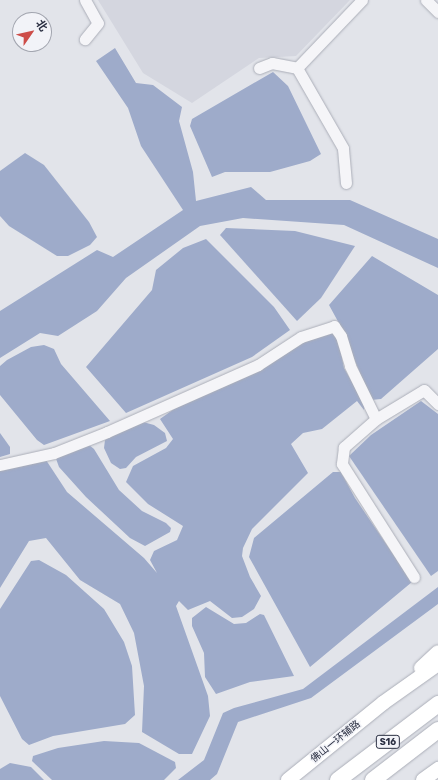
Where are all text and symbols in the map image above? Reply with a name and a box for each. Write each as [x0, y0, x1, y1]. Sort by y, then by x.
north arrow [12, 12, 52, 52]
text: 北 [33, 17, 50, 34]
street label: 佛山一环辅路 [309, 718, 363, 766]
road number: S16 [375, 735, 401, 749]

